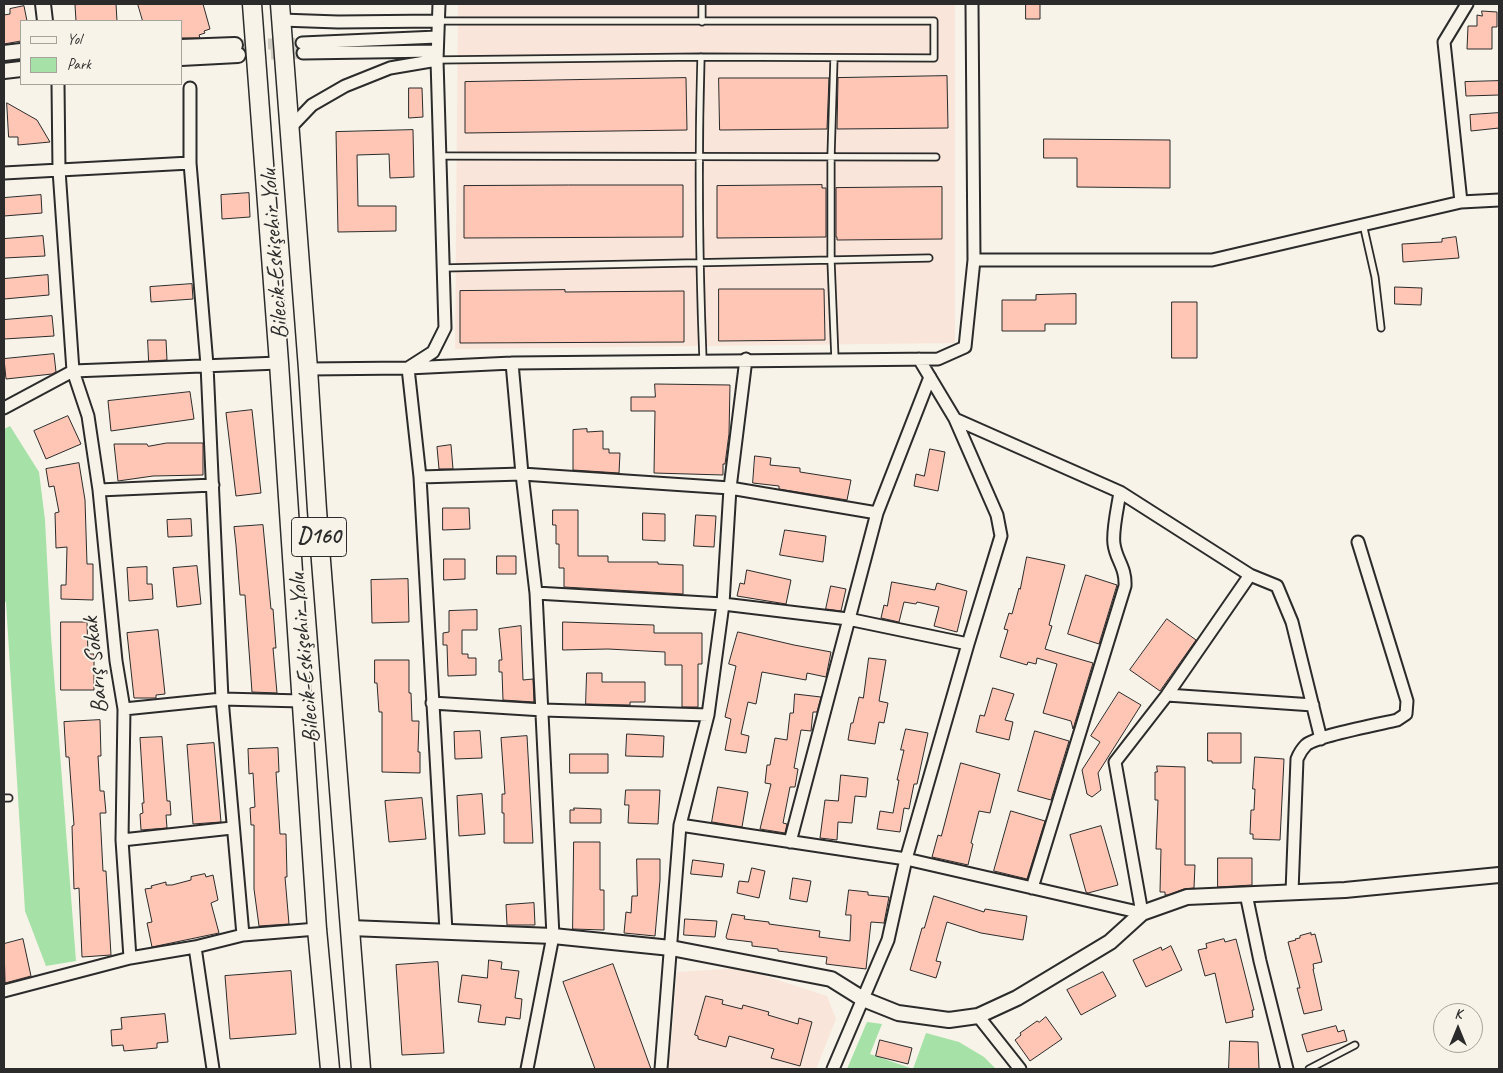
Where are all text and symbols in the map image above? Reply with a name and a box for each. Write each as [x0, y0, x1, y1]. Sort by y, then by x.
legend [20, 20, 182, 85]
text: Yol [67, 30, 82, 49]
text: Park [67, 55, 91, 74]
street label: Bilecik-Eskişehir Yolu [255, 168, 295, 340]
road number: D160 [292, 518, 346, 556]
street label: Bilecik-Eskişehir Yolu [283, 572, 327, 744]
street label: Barış Sokak [77, 615, 115, 715]
north arrow [1433, 1003, 1483, 1053]
text: K [1454, 1005, 1462, 1022]

